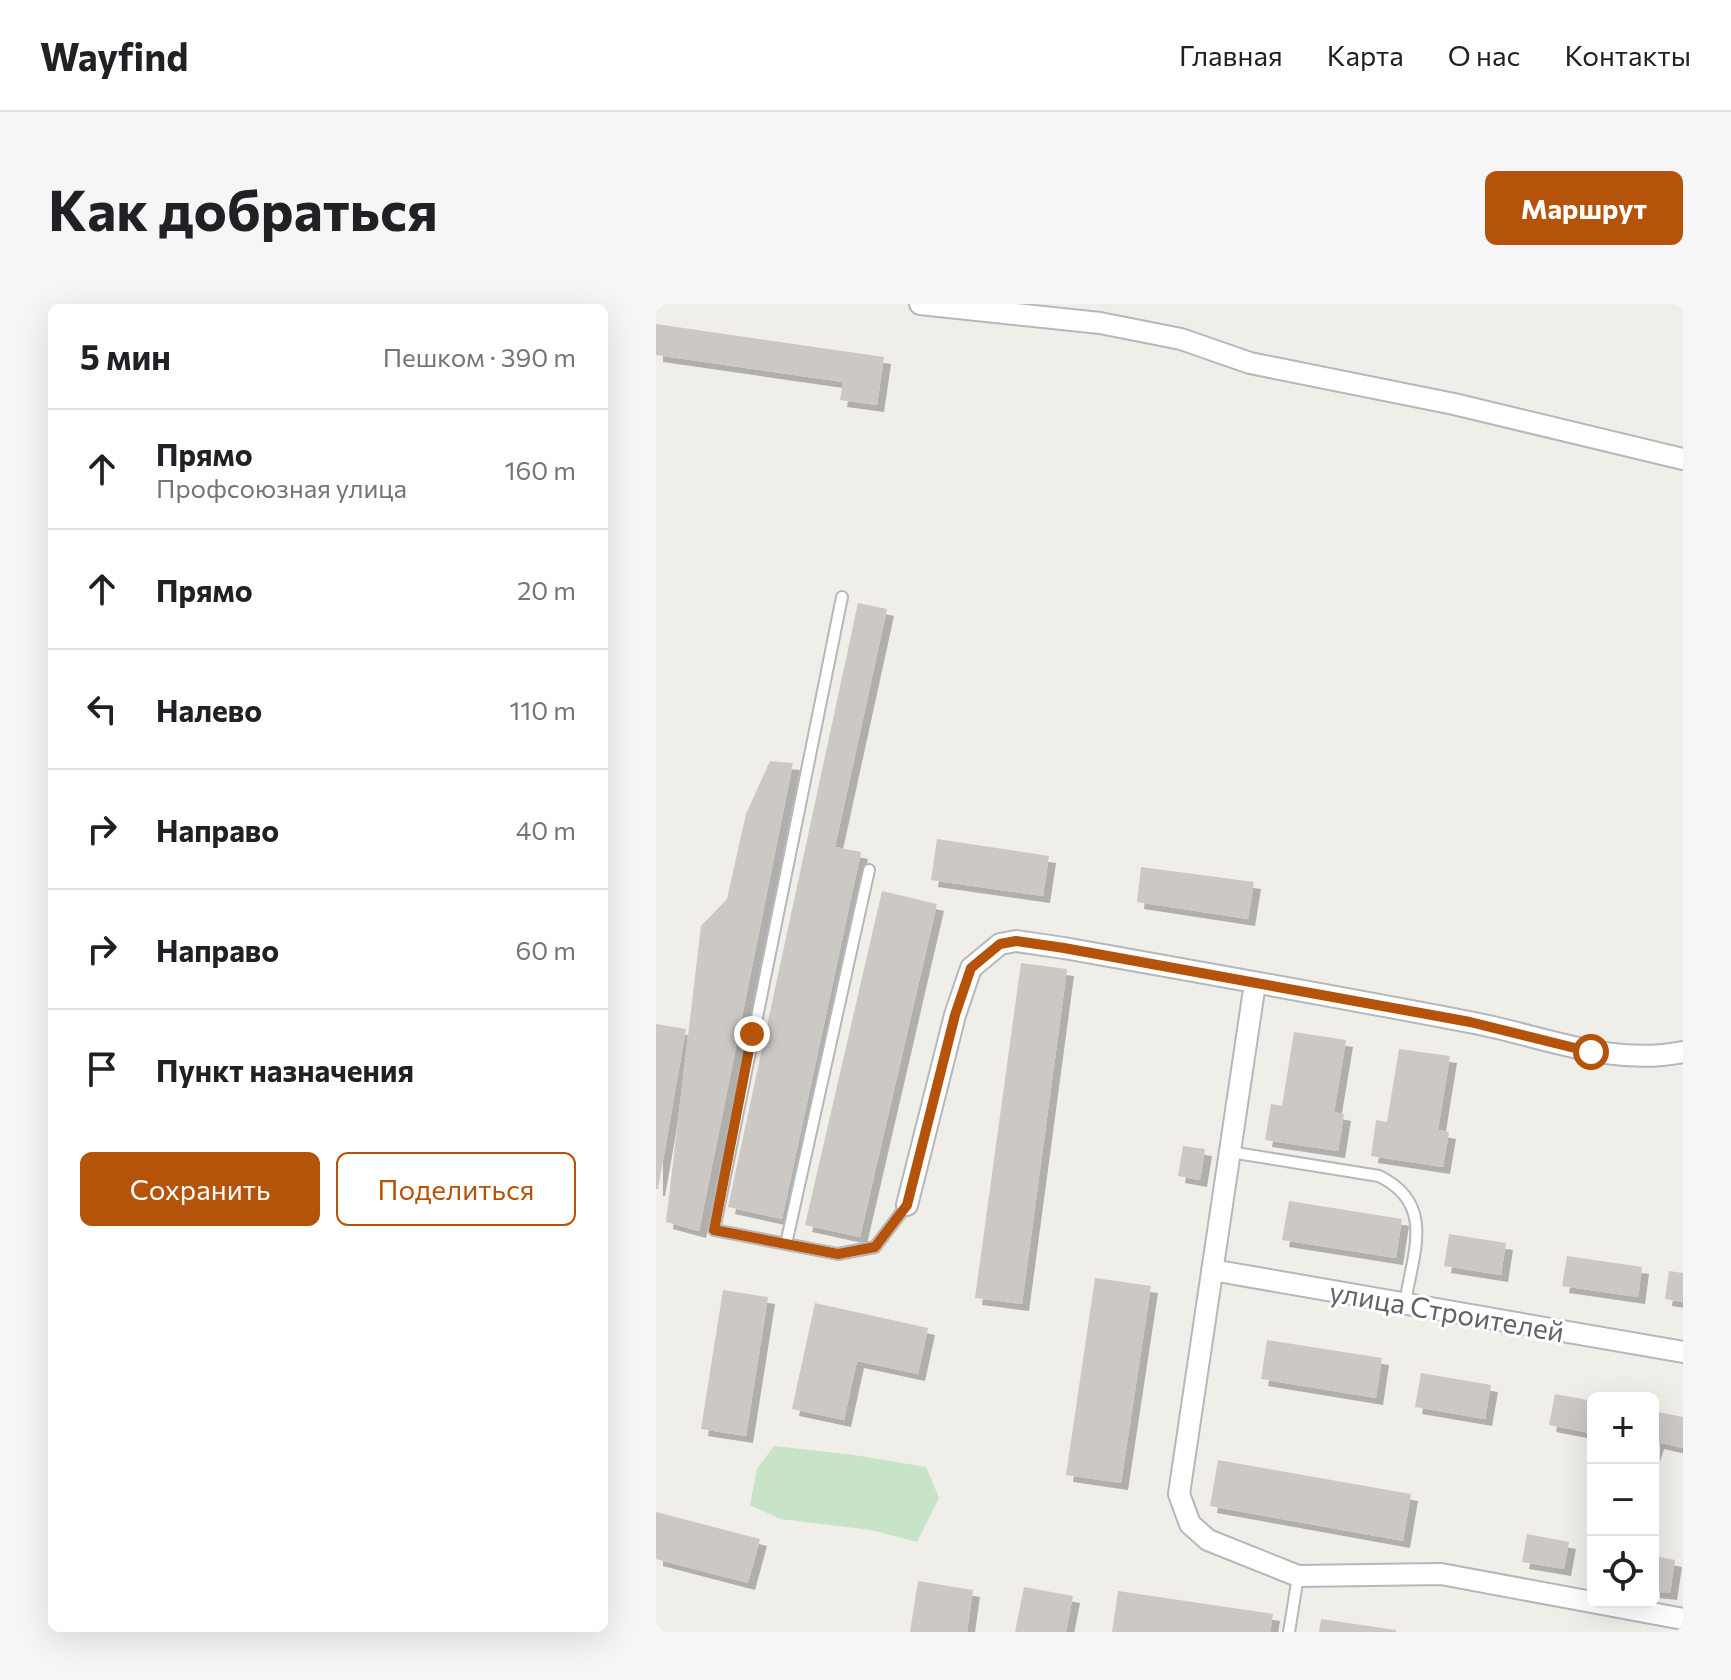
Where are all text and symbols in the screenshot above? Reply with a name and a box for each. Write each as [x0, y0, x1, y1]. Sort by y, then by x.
text: Wayfind [40, 32, 188, 79]
text: Главная [1179, 38, 1283, 72]
text: Карта [1327, 38, 1404, 72]
text: О нас [1448, 38, 1520, 72]
text: Контакты [1564, 38, 1691, 72]
button: Маршрут [1485, 171, 1683, 245]
text: Как добраться [48, 174, 438, 243]
text: 5 мин [80, 335, 171, 377]
text: Пешком · 390 m [383, 341, 576, 372]
text: Прямо [156, 435, 253, 472]
icon: ahead [80, 447, 124, 491]
text: 160 m [504, 454, 576, 485]
text: Профсоюзная улица [156, 472, 407, 503]
icon: ahead [80, 567, 124, 611]
text: Прямо [156, 571, 253, 608]
text: 20 m [517, 574, 576, 605]
icon: left [80, 687, 124, 731]
text: Налево [156, 691, 262, 728]
text: 110 m [509, 694, 576, 725]
icon: right [80, 807, 124, 851]
text: Направо [156, 811, 279, 848]
text: 40 m [516, 814, 576, 845]
icon: right [80, 927, 124, 971]
text: Направо [156, 931, 279, 968]
text: 60 m [516, 934, 576, 965]
route end [734, 1016, 770, 1052]
route start [1573, 1034, 1609, 1070]
icon: arrive [80, 1047, 124, 1091]
text: Пункт назначения [156, 1051, 414, 1088]
button: Сохранить [80, 1152, 320, 1226]
button: Поделиться [336, 1152, 576, 1226]
street label: улица Строителей [1327, 1274, 1567, 1348]
map controls [1587, 1392, 1659, 1608]
button: + [1587, 1392, 1659, 1464]
button: − [1587, 1464, 1659, 1536]
button: locate [1587, 1536, 1659, 1608]

